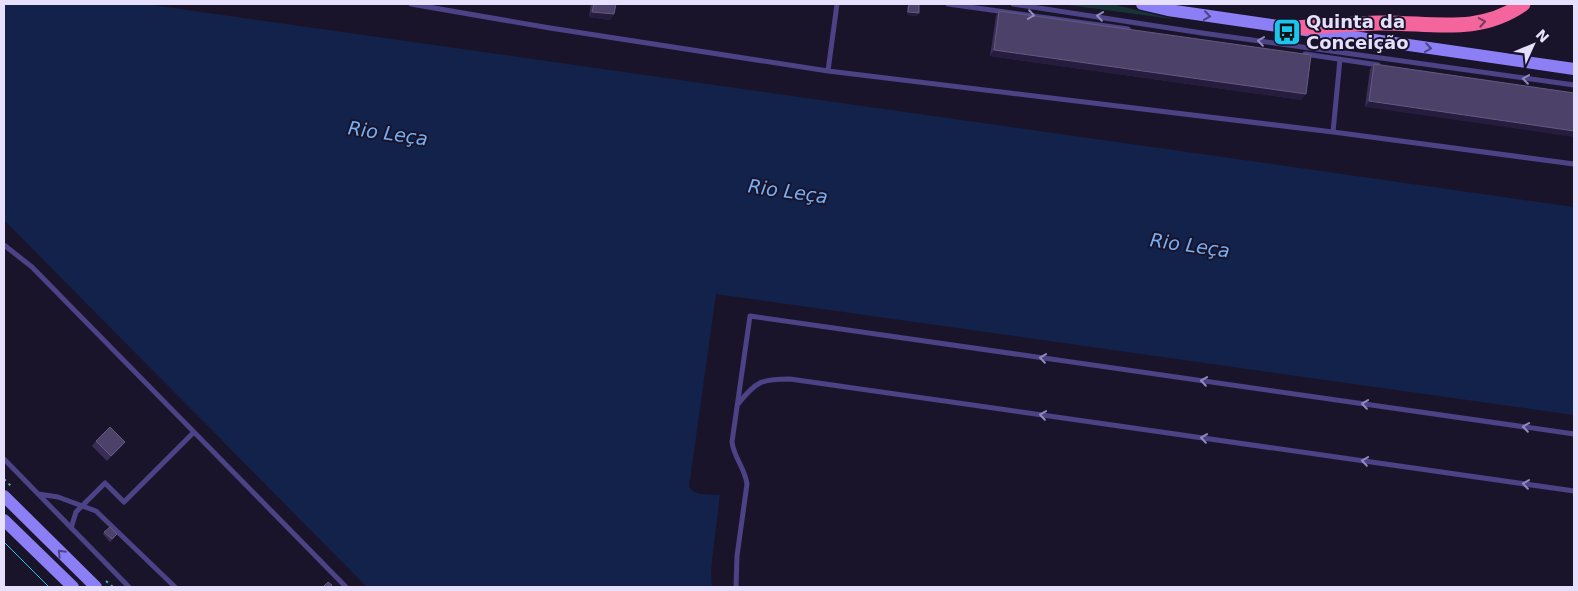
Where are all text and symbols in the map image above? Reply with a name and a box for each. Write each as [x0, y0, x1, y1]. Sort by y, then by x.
one-way arrow [1027, 9, 1035, 20]
one-way arrow [1204, 10, 1212, 21]
place label: Quinta da Conceição [1306, 11, 1409, 53]
one-way arrow [1096, 12, 1105, 22]
bus stop icon: Quinta da Conceição [1272, 17, 1302, 47]
one-way arrow [1477, 18, 1486, 28]
north arrow [1508, 20, 1558, 70]
text: N [1533, 26, 1552, 46]
one-way arrow [1257, 37, 1265, 47]
one-way arrow [1424, 42, 1432, 53]
one-way arrow [1522, 74, 1530, 84]
water label: Rio Leça [347, 117, 429, 149]
water label: Rio Leça [747, 175, 829, 207]
water label: Rio Leça [1149, 229, 1231, 261]
one-way arrow [1039, 354, 1048, 364]
one-way arrow [1200, 377, 1209, 387]
one-way arrow [1361, 400, 1369, 410]
one-way arrow [1039, 410, 1047, 421]
one-way arrow [1522, 422, 1530, 433]
one-way arrow [1200, 433, 1208, 444]
one-way arrow [1361, 456, 1369, 467]
one-way arrow [1522, 480, 1530, 490]
one-way arrow [58, 550, 67, 559]

